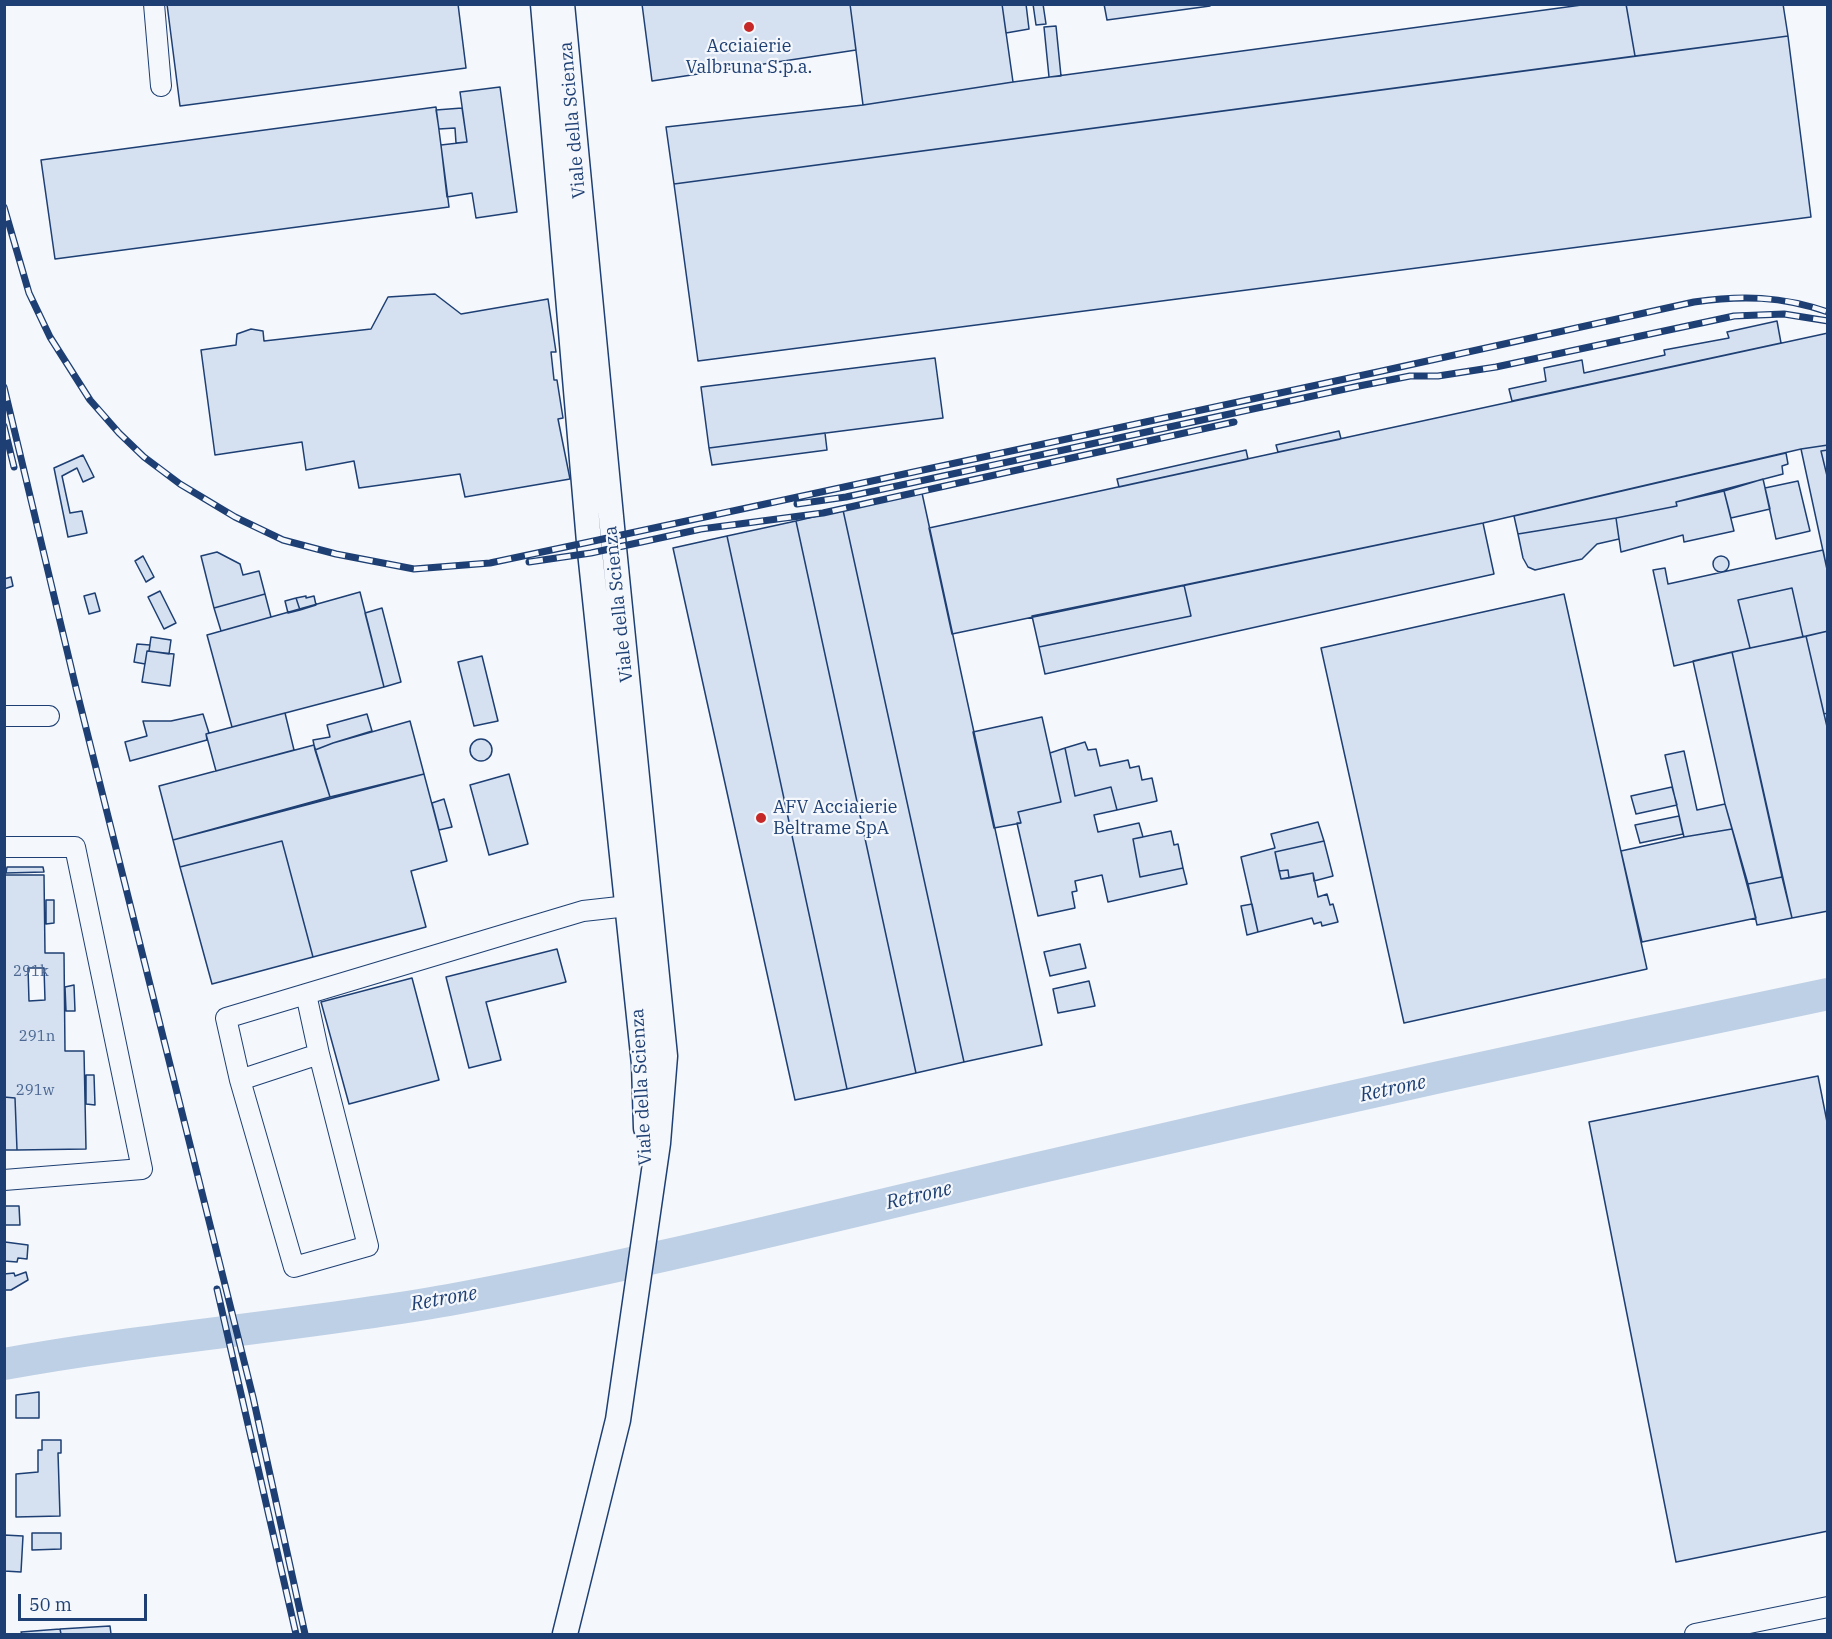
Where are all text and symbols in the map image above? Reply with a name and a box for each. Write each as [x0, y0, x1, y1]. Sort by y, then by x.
marker: Acciaierie Valbruna S.p.a. [742, 20, 756, 34]
place label: Acciaierie Valbruna S.p.a. [686, 36, 812, 78]
street label: Viale della Scienza [555, 41, 591, 199]
street label: Viale della Scienza [600, 525, 638, 683]
place label: AFV Acciaierie Beltrame SpA [773, 797, 898, 840]
marker: AFV Acciaierie Beltrame SpA [754, 811, 768, 825]
house number: 291k [13, 963, 49, 981]
street label: Viale della Scienza [627, 1008, 657, 1166]
house number: 291n [19, 1028, 55, 1046]
water label: Retrone [1358, 1070, 1428, 1108]
house number: 291w [16, 1082, 54, 1100]
water label: Retrone [884, 1177, 954, 1215]
water label: Retrone [409, 1281, 479, 1317]
scale bar [21, 1582, 150, 1620]
text: 50 m [29, 1593, 72, 1616]

